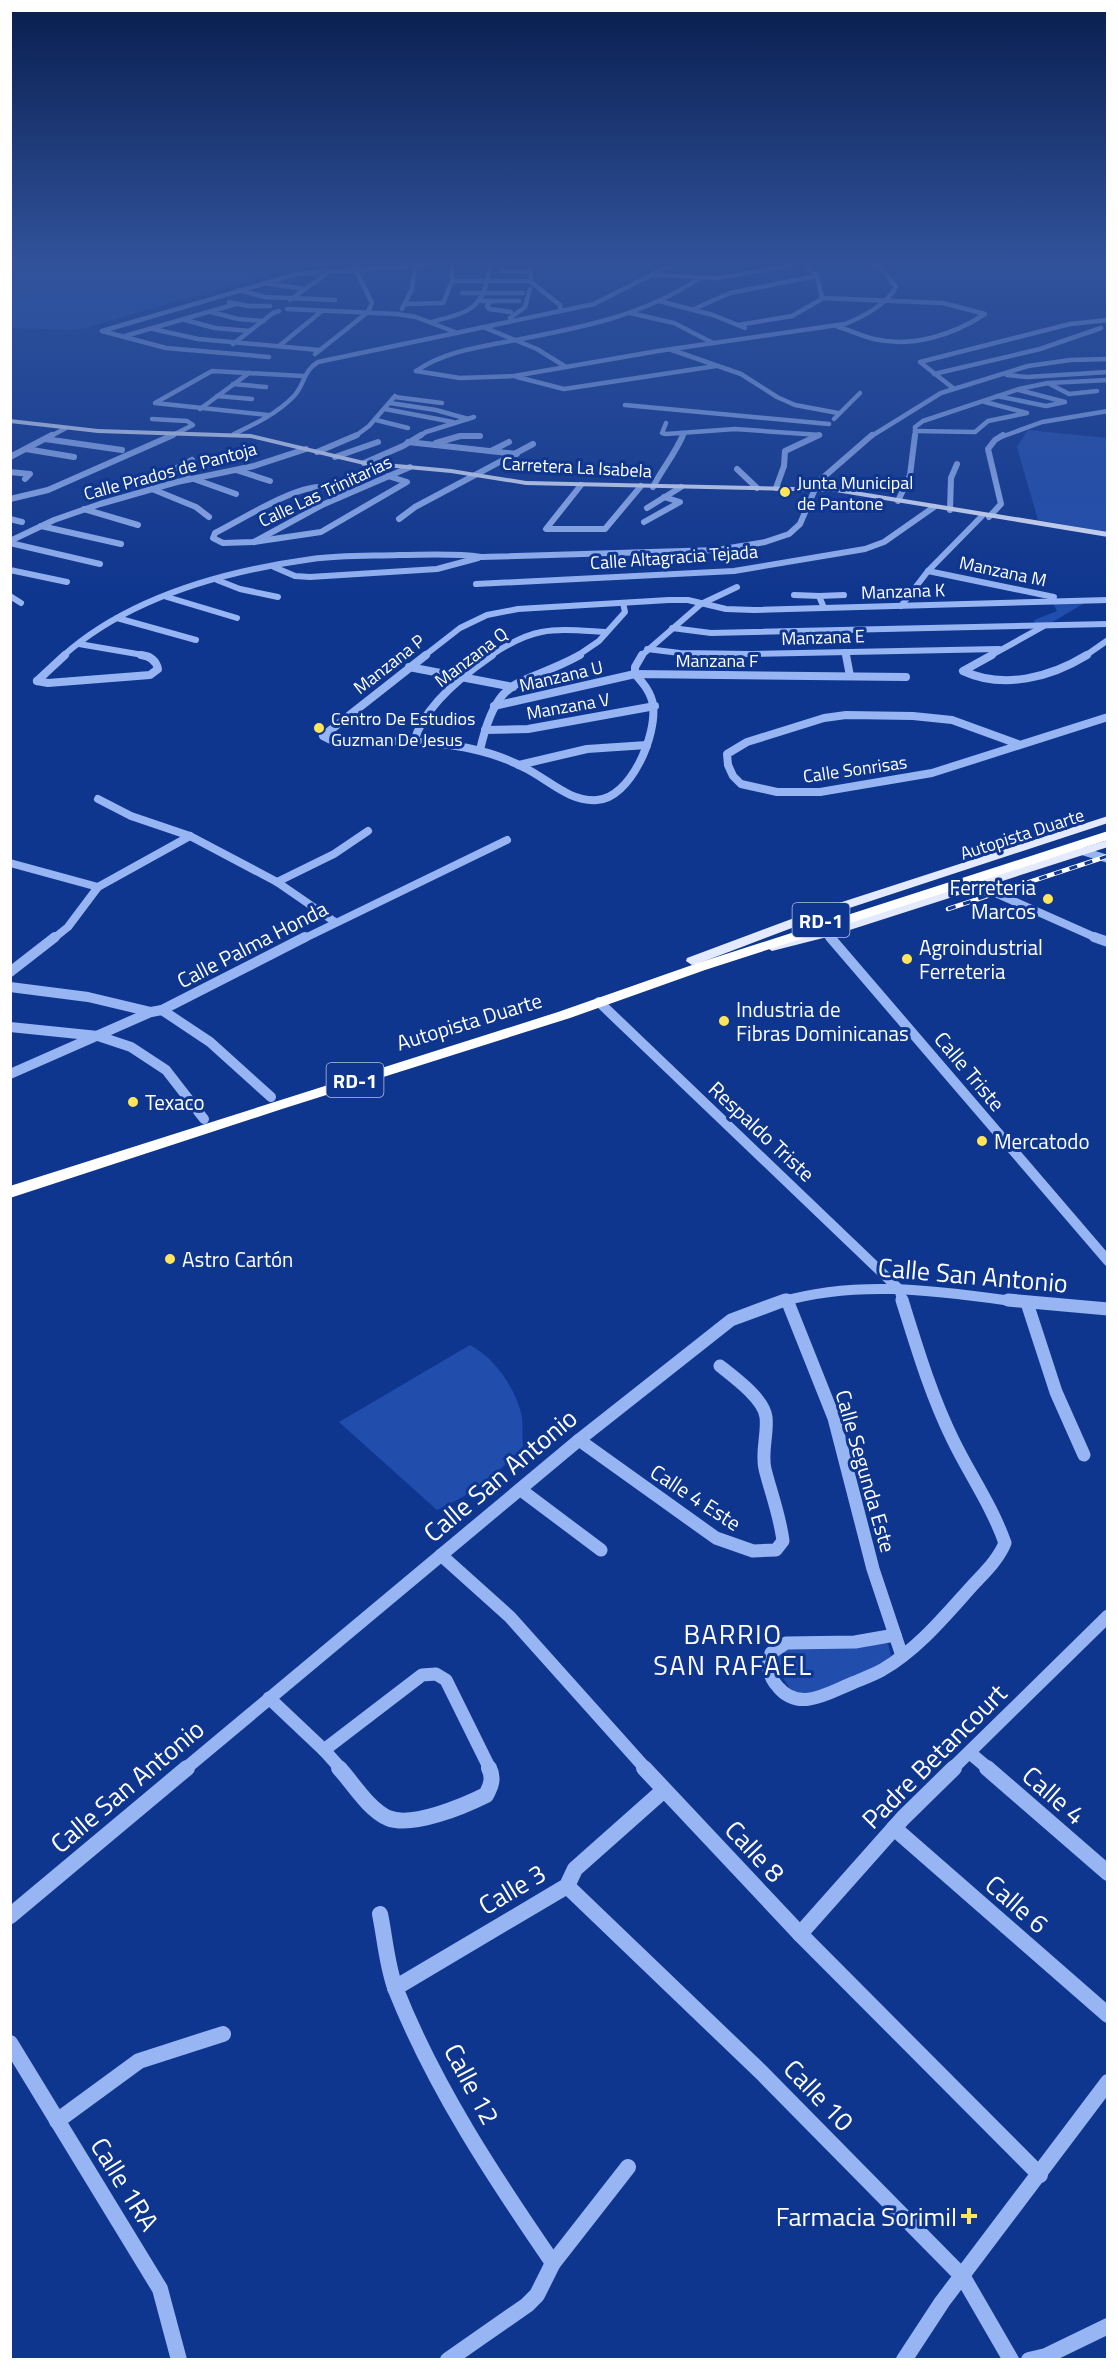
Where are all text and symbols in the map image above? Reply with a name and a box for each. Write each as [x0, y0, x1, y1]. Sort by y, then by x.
street label: Calle Prados de Pantoja [81, 435, 259, 507]
street label: Calle Las Trinitarias [254, 448, 396, 534]
street label: Carretera La Isabela [501, 450, 653, 484]
place label: Junta Municipal de Pantone [797, 469, 913, 517]
marker: Junta Municipal de Pantone [778, 485, 792, 499]
street label: Calle Altagracia Tejada [589, 538, 759, 576]
street label: Manzana M [957, 549, 1049, 593]
street label: Manzana K [861, 576, 945, 606]
street label: Manzana Q [429, 620, 513, 694]
street label: Manzana E [781, 622, 865, 652]
street label: Manzana P [347, 627, 431, 701]
street label: Manzana F [675, 647, 759, 674]
street label: Manzana U [516, 653, 606, 699]
street label: Manzana V [524, 685, 612, 727]
place label: Centro De Estudios Guzman De Jesus [331, 705, 475, 753]
marker: Centro De Estudios Guzman De Jesus [312, 721, 326, 735]
street label: Calle Sonrisas [801, 748, 909, 790]
street label: Autopista Duarte [956, 801, 1088, 867]
place label: Ferreteria Marcos [950, 871, 1036, 927]
street label: Calle Palma Honda [171, 892, 333, 996]
marker: Ferreteria Marcos [1041, 892, 1055, 906]
road number: RD-1 [792, 903, 850, 937]
place label: Agroindustrial Ferreteria [919, 931, 1043, 987]
marker: Agroindustrial Ferreteria [900, 952, 914, 966]
street label: Autopista Duarte [392, 984, 546, 1058]
place label: Industria de Fibras Dominicanas [736, 993, 909, 1049]
marker: Industria de Fibras Dominicanas [717, 1014, 731, 1028]
street label: Calle Triste [927, 1024, 1013, 1118]
road number: RD-1 [326, 1063, 384, 1097]
street label: Respaldo Triste [702, 1073, 822, 1189]
place label: Texaco [145, 1086, 205, 1118]
marker: Texaco [126, 1095, 140, 1109]
place label: Mercatodo [994, 1125, 1090, 1157]
marker: Mercatodo [975, 1134, 989, 1148]
place label: Astro Cartón [182, 1243, 293, 1275]
street label: Calle San Antonio [876, 1247, 1070, 1303]
marker: Astro Cartón [163, 1252, 177, 1266]
street label: Calle Segunda Este [828, 1386, 904, 1556]
street label: Calle San Antonio [415, 1399, 585, 1551]
street label: Calle 4 Este [644, 1456, 748, 1538]
district label: BARRIO SAN RAFAEL [653, 1613, 813, 1685]
street label: Padre Betancourt [852, 1674, 1016, 1838]
street label: Calle San Antonio [42, 1710, 212, 1862]
street label: Calle 4 [1014, 1756, 1094, 1834]
street label: Calle 8 [716, 1811, 794, 1891]
street label: Calle 3 [471, 1854, 553, 1924]
street label: Calle 6 [977, 1865, 1057, 1943]
street label: Calle 12 [434, 2036, 510, 2132]
street label: Calle 10 [775, 2050, 863, 2140]
street label: Calle 1RA [81, 2130, 169, 2238]
place label: Farmacia Sorimil [776, 2197, 957, 2236]
marker: Farmacia Sorimil [962, 2209, 976, 2223]

